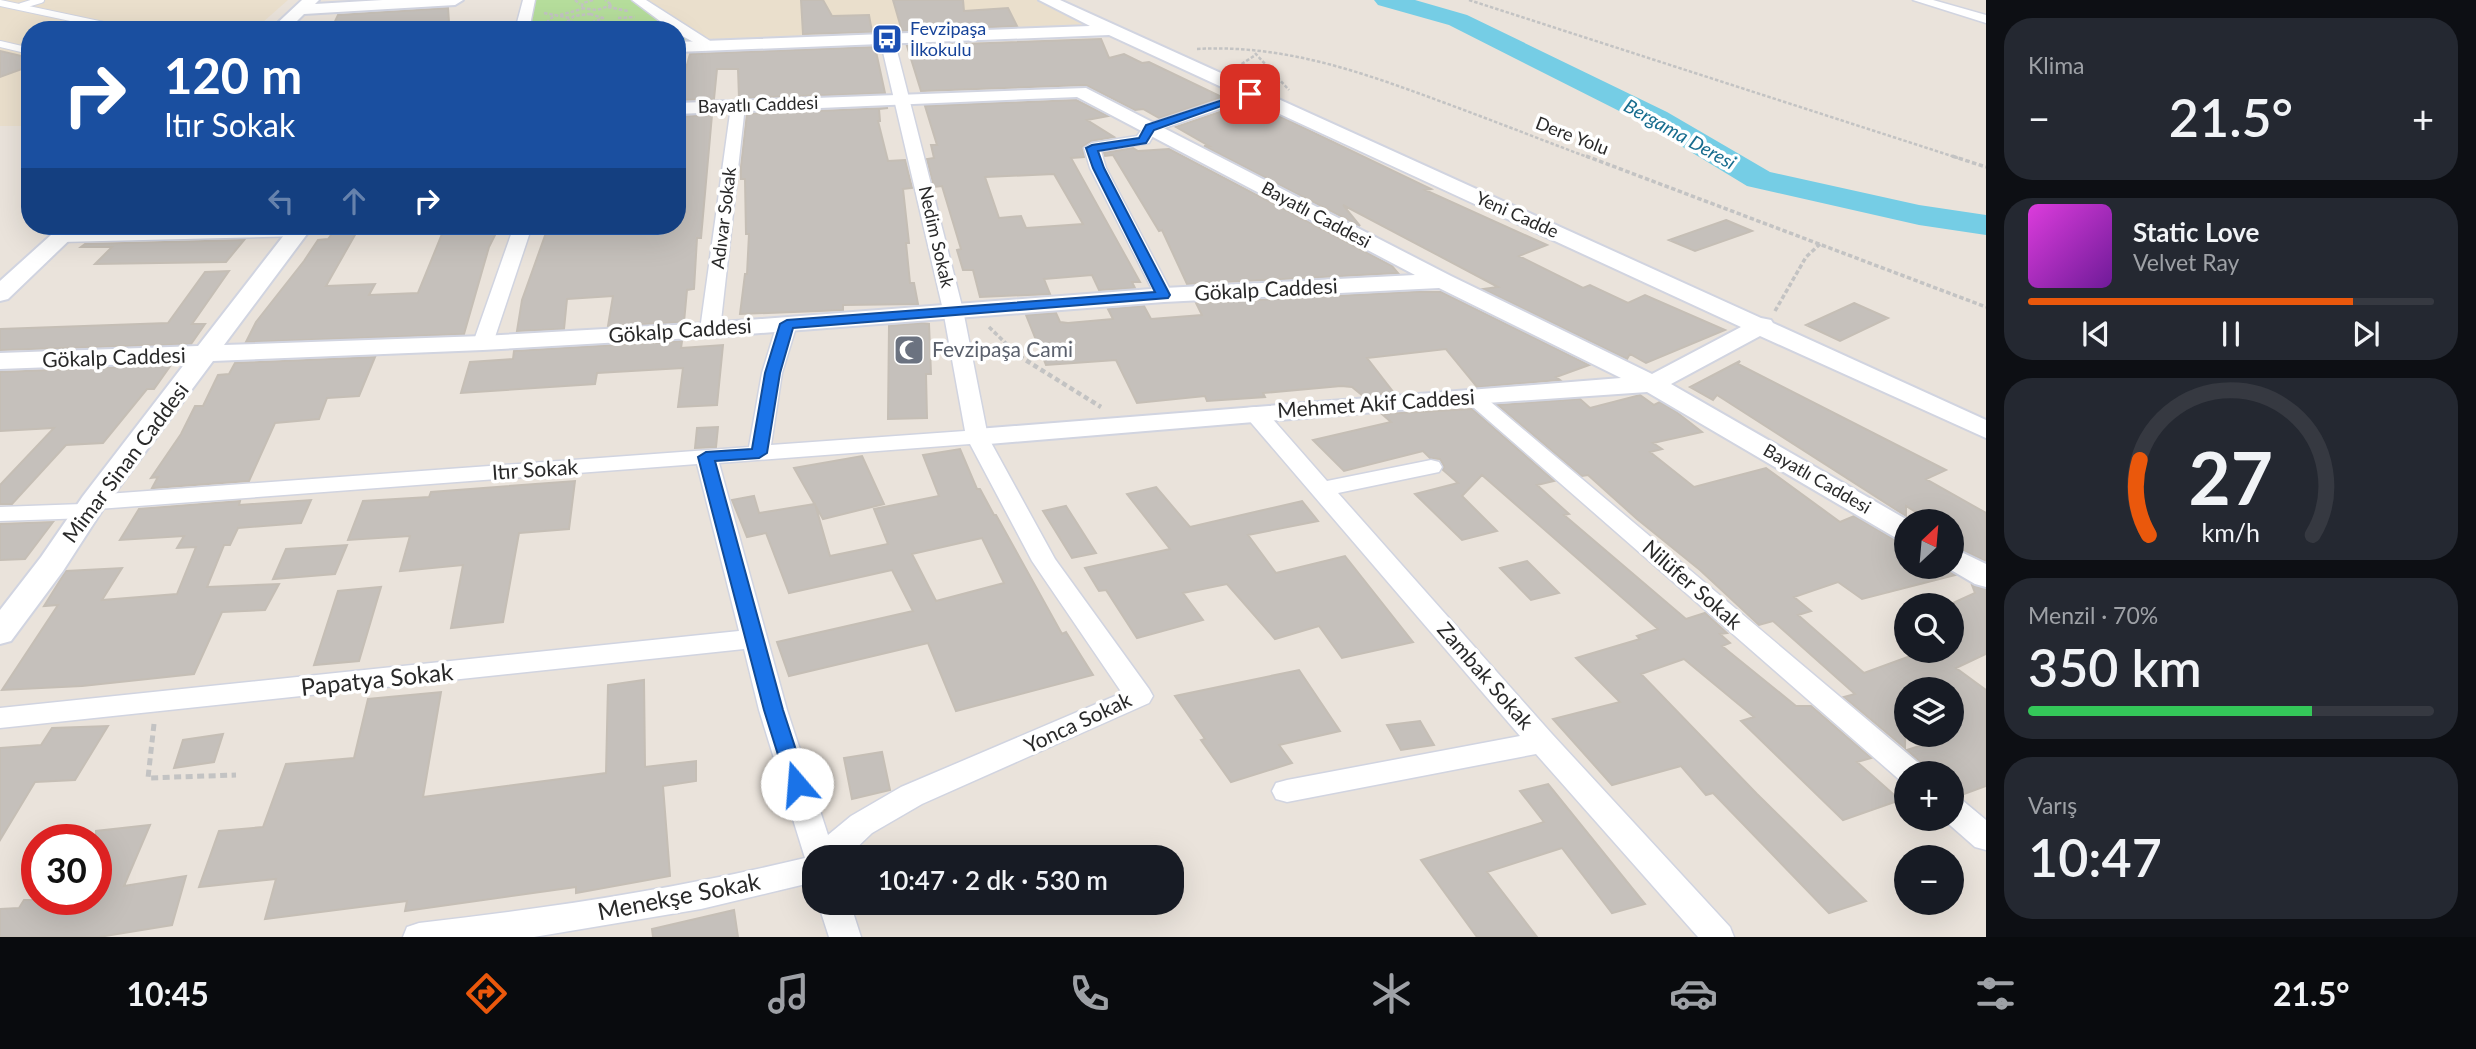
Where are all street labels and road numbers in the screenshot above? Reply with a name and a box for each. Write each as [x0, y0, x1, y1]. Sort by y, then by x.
street label: Bayatlı Caddesi [697, 91, 819, 117]
street label: Dere Yolu [1533, 111, 1612, 159]
street label: Adıvar Sokak [706, 165, 740, 270]
street label: Bayatlı Caddesi [1258, 176, 1375, 252]
street label: Nedim Sokak [915, 184, 960, 291]
street label: Yeni Cadde [1473, 186, 1562, 242]
street label: Gökalp Caddesi [1194, 272, 1338, 305]
street label: Gökalp Caddesi [607, 312, 752, 347]
street label: Gökalp Caddesi [42, 342, 186, 371]
street label: Mimar Sinan Caddesi [57, 377, 193, 547]
street label: Mehmet Akif Caddesi [1276, 383, 1475, 422]
street label: Bayatlı Caddesi [1760, 438, 1875, 518]
street label: Itır Sokak [491, 453, 579, 484]
street label: Nilüfer Sokak [1638, 534, 1748, 634]
street label: Zambak Sokak [1433, 616, 1540, 734]
street label: Papatya Sokak [299, 656, 455, 701]
street label: Yonca Sokak [1020, 686, 1135, 757]
street label: Menekşe Sokak [595, 865, 763, 925]

